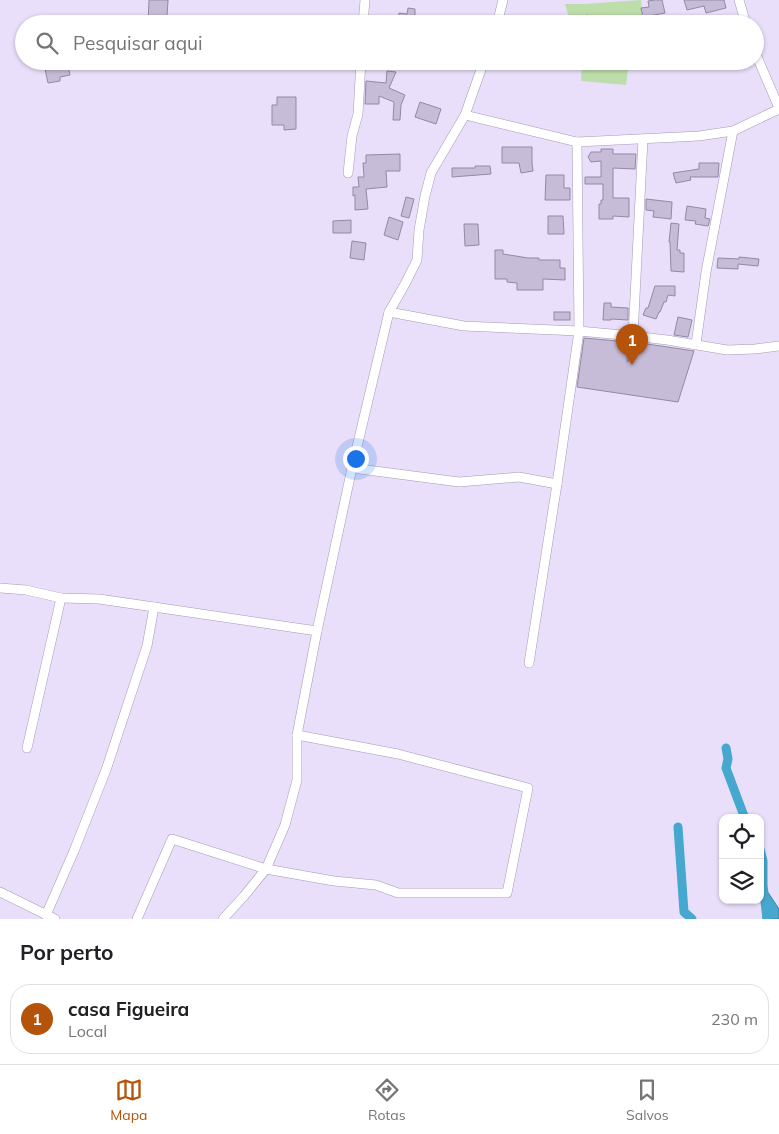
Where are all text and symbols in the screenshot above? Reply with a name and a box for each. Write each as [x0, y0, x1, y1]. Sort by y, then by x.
search box [15, 15, 764, 70]
icon: search [33, 29, 61, 57]
text: Pesquisar aqui [73, 31, 203, 55]
pin: 1 [616, 324, 648, 365]
your location [343, 446, 369, 472]
map controls [719, 814, 764, 904]
button: locate [719, 814, 764, 859]
button: layers [719, 859, 764, 904]
text: Por perto [20, 939, 114, 965]
text: casa Figueira [68, 997, 189, 1021]
text: 1 [32, 1009, 42, 1029]
text: 230 m [711, 1009, 758, 1029]
text: Local [68, 1021, 107, 1041]
tab: Mapa [110, 1076, 147, 1124]
tab: Rotas [368, 1076, 406, 1124]
tab: Salvos [626, 1076, 669, 1124]

